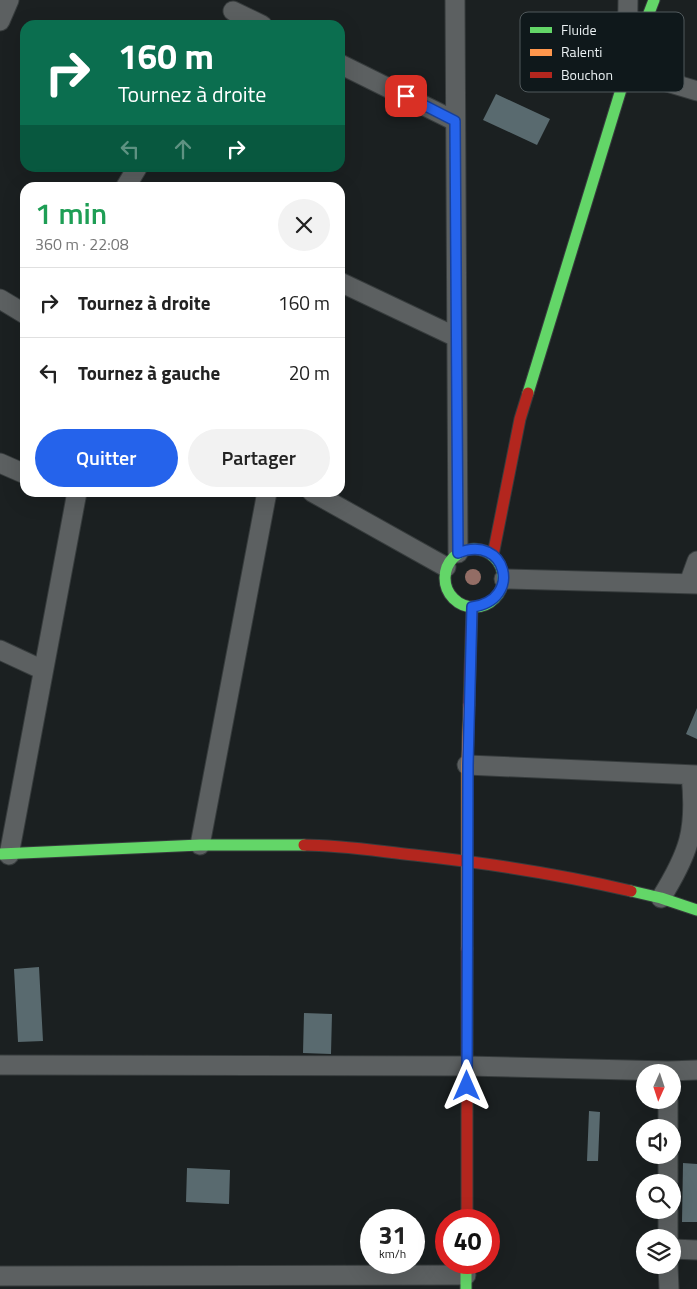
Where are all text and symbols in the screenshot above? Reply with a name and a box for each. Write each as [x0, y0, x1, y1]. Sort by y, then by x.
legend [520, 12, 684, 92]
text: Fluide [561, 19, 597, 40]
text: 160 m [118, 29, 214, 83]
icon: right [35, 40, 100, 105]
text: Ralenti [561, 41, 602, 62]
text: Bouchon [561, 64, 613, 85]
pin [385, 75, 427, 117]
text: Tournez à droite [118, 77, 266, 111]
icon: arrive [392, 82, 420, 110]
icon: left [116, 135, 144, 163]
icon: ahead [169, 135, 197, 163]
icon: right [222, 135, 250, 163]
text: 1 min [35, 190, 107, 236]
button: close [278, 199, 330, 251]
text: 360 m · 22:08 [35, 232, 129, 256]
text: Tournez à droite [78, 288, 210, 317]
text: 160 m [278, 288, 330, 317]
icon: right [35, 289, 63, 317]
text: Tournez à gauche [78, 358, 220, 387]
text: 20 m [289, 358, 330, 387]
icon: left [35, 359, 63, 387]
button: Quitter [35, 429, 178, 487]
button: Partager [188, 429, 330, 487]
position arrow [440, 1059, 492, 1111]
north arrow [636, 1064, 681, 1109]
map controls [636, 1064, 681, 1274]
button: sound [636, 1119, 681, 1164]
button: search [636, 1174, 681, 1219]
speed limit sign: 40 [435, 1209, 500, 1274]
text: 31 [378, 1216, 407, 1254]
button: layers [636, 1229, 681, 1274]
text: km/h [379, 1244, 406, 1263]

